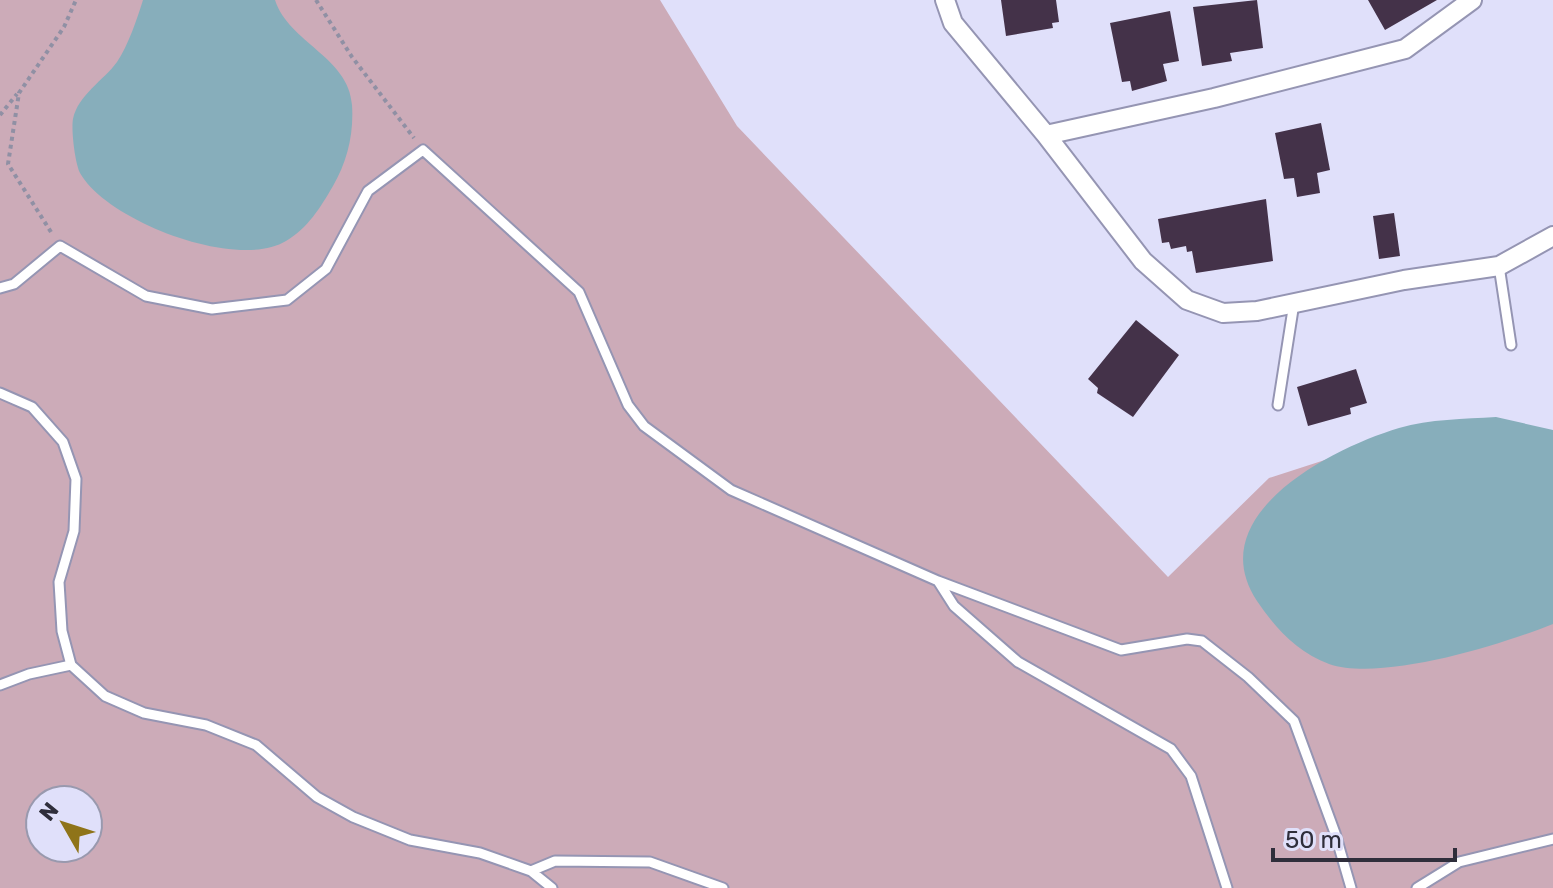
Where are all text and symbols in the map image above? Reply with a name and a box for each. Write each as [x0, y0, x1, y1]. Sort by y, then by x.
north arrow [24, 784, 104, 864]
text: N [33, 797, 64, 826]
scale bar [1273, 812, 1455, 862]
text: 50 m [1285, 826, 1342, 854]

